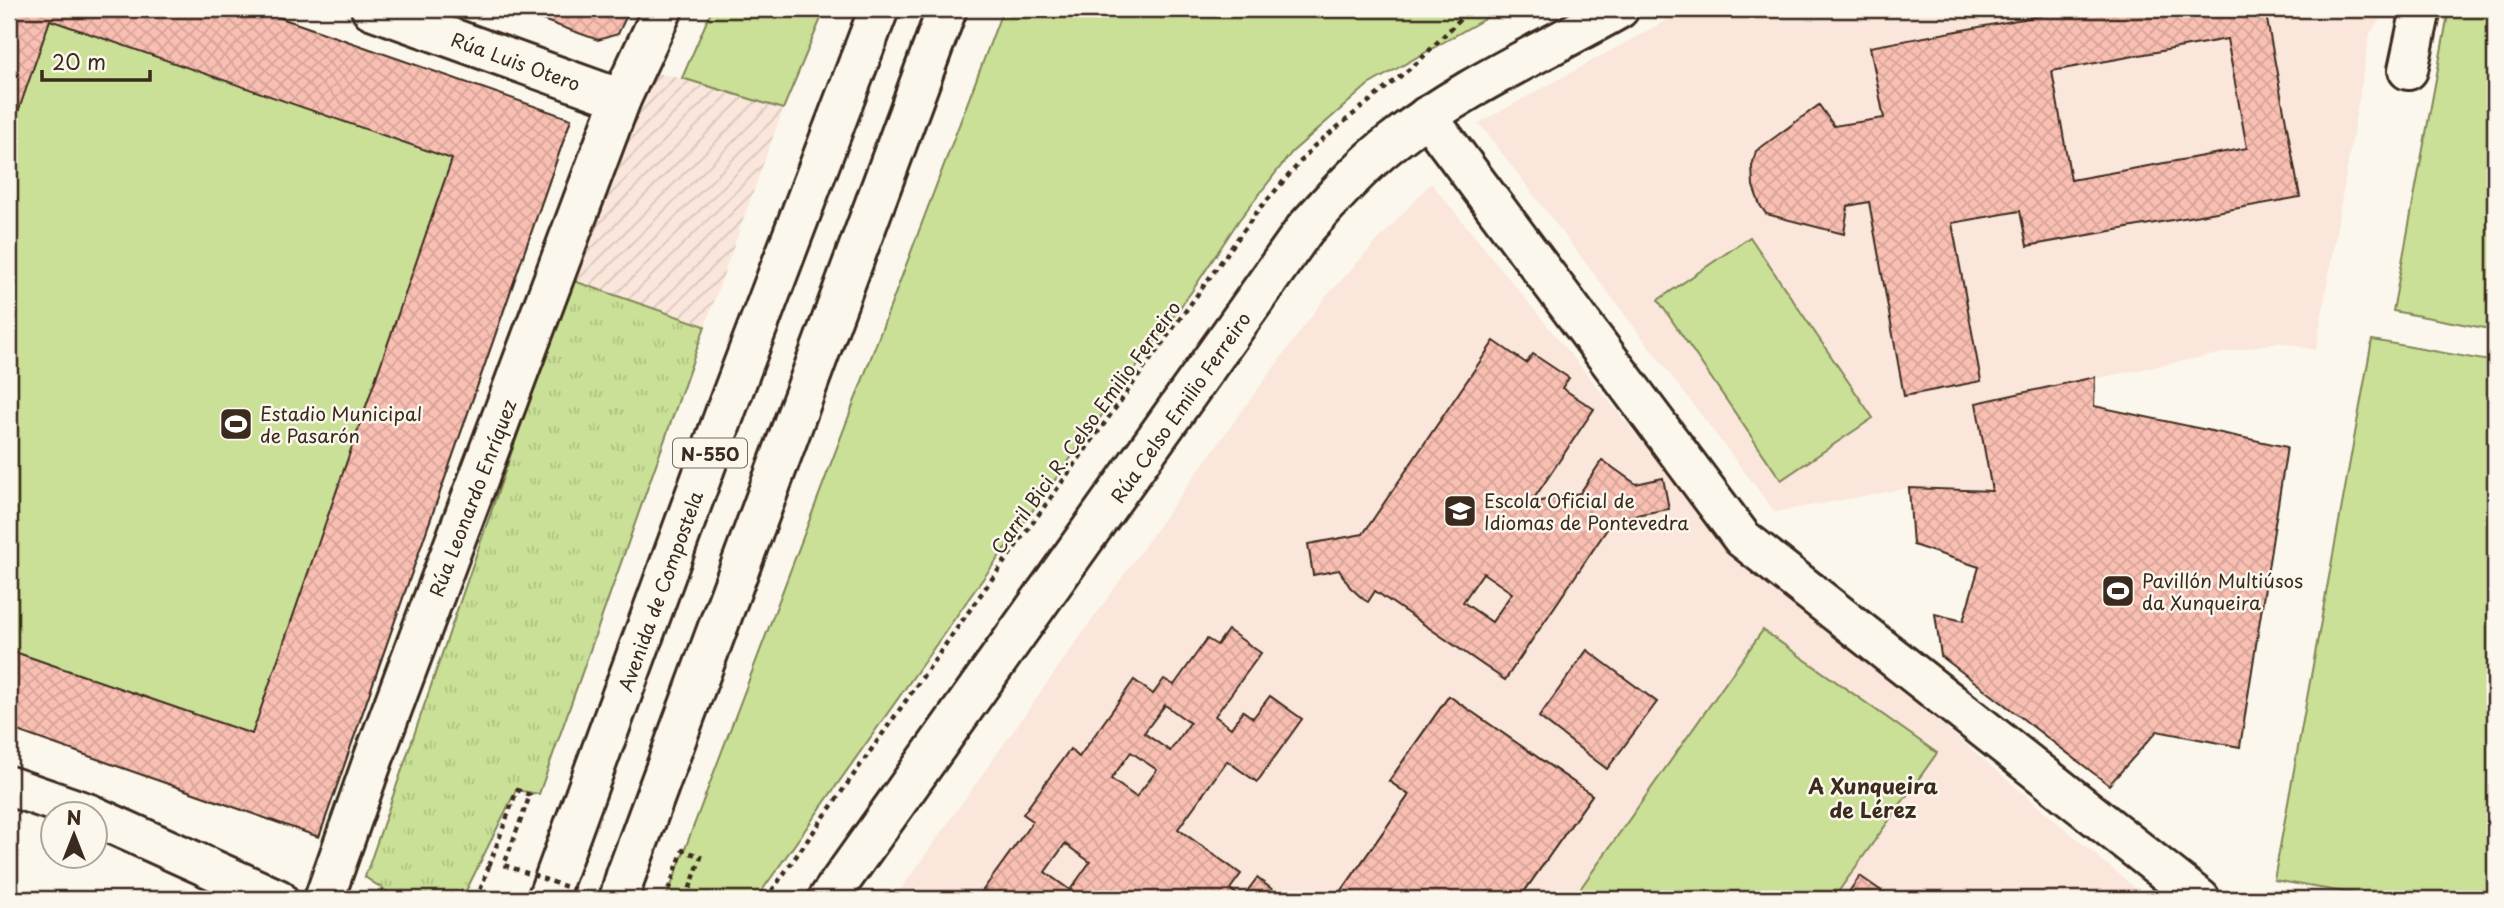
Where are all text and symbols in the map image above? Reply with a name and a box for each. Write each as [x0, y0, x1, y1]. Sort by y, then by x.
street label: Rúa Luis Otero [447, 25, 585, 97]
scale bar [42, 38, 150, 82]
text: 20 m [52, 45, 106, 77]
street label: Carril Bici R. Celso Emilio Ferreiro [983, 295, 1187, 559]
street label: Rúa Celso Emilio Ferreiro [1103, 306, 1257, 508]
street label: Rúa Leonardo Enríquez [421, 395, 523, 601]
place label: Estadio Municipal de Pasarón [260, 399, 422, 449]
sports icon: Estadio Municipal de Pasarón [217, 405, 255, 443]
road number: N-550 [673, 438, 747, 467]
place label: Escola Oficial de Idiomas de Pontevedra [1484, 486, 1689, 536]
street label: Avenida de Compostela [611, 487, 709, 695]
school or university icon: Escola Oficial de Idiomas de Pontevedra [1441, 492, 1479, 530]
place label: Pavillón Multiúsos da Xunqueira [2142, 566, 2303, 616]
sports icon: Pavillón Multiúsos da Xunqueira [2099, 572, 2137, 610]
district label: A Xunqueira de Lérez [1807, 769, 1938, 825]
north arrow [38, 800, 108, 870]
text: N [66, 803, 82, 831]

